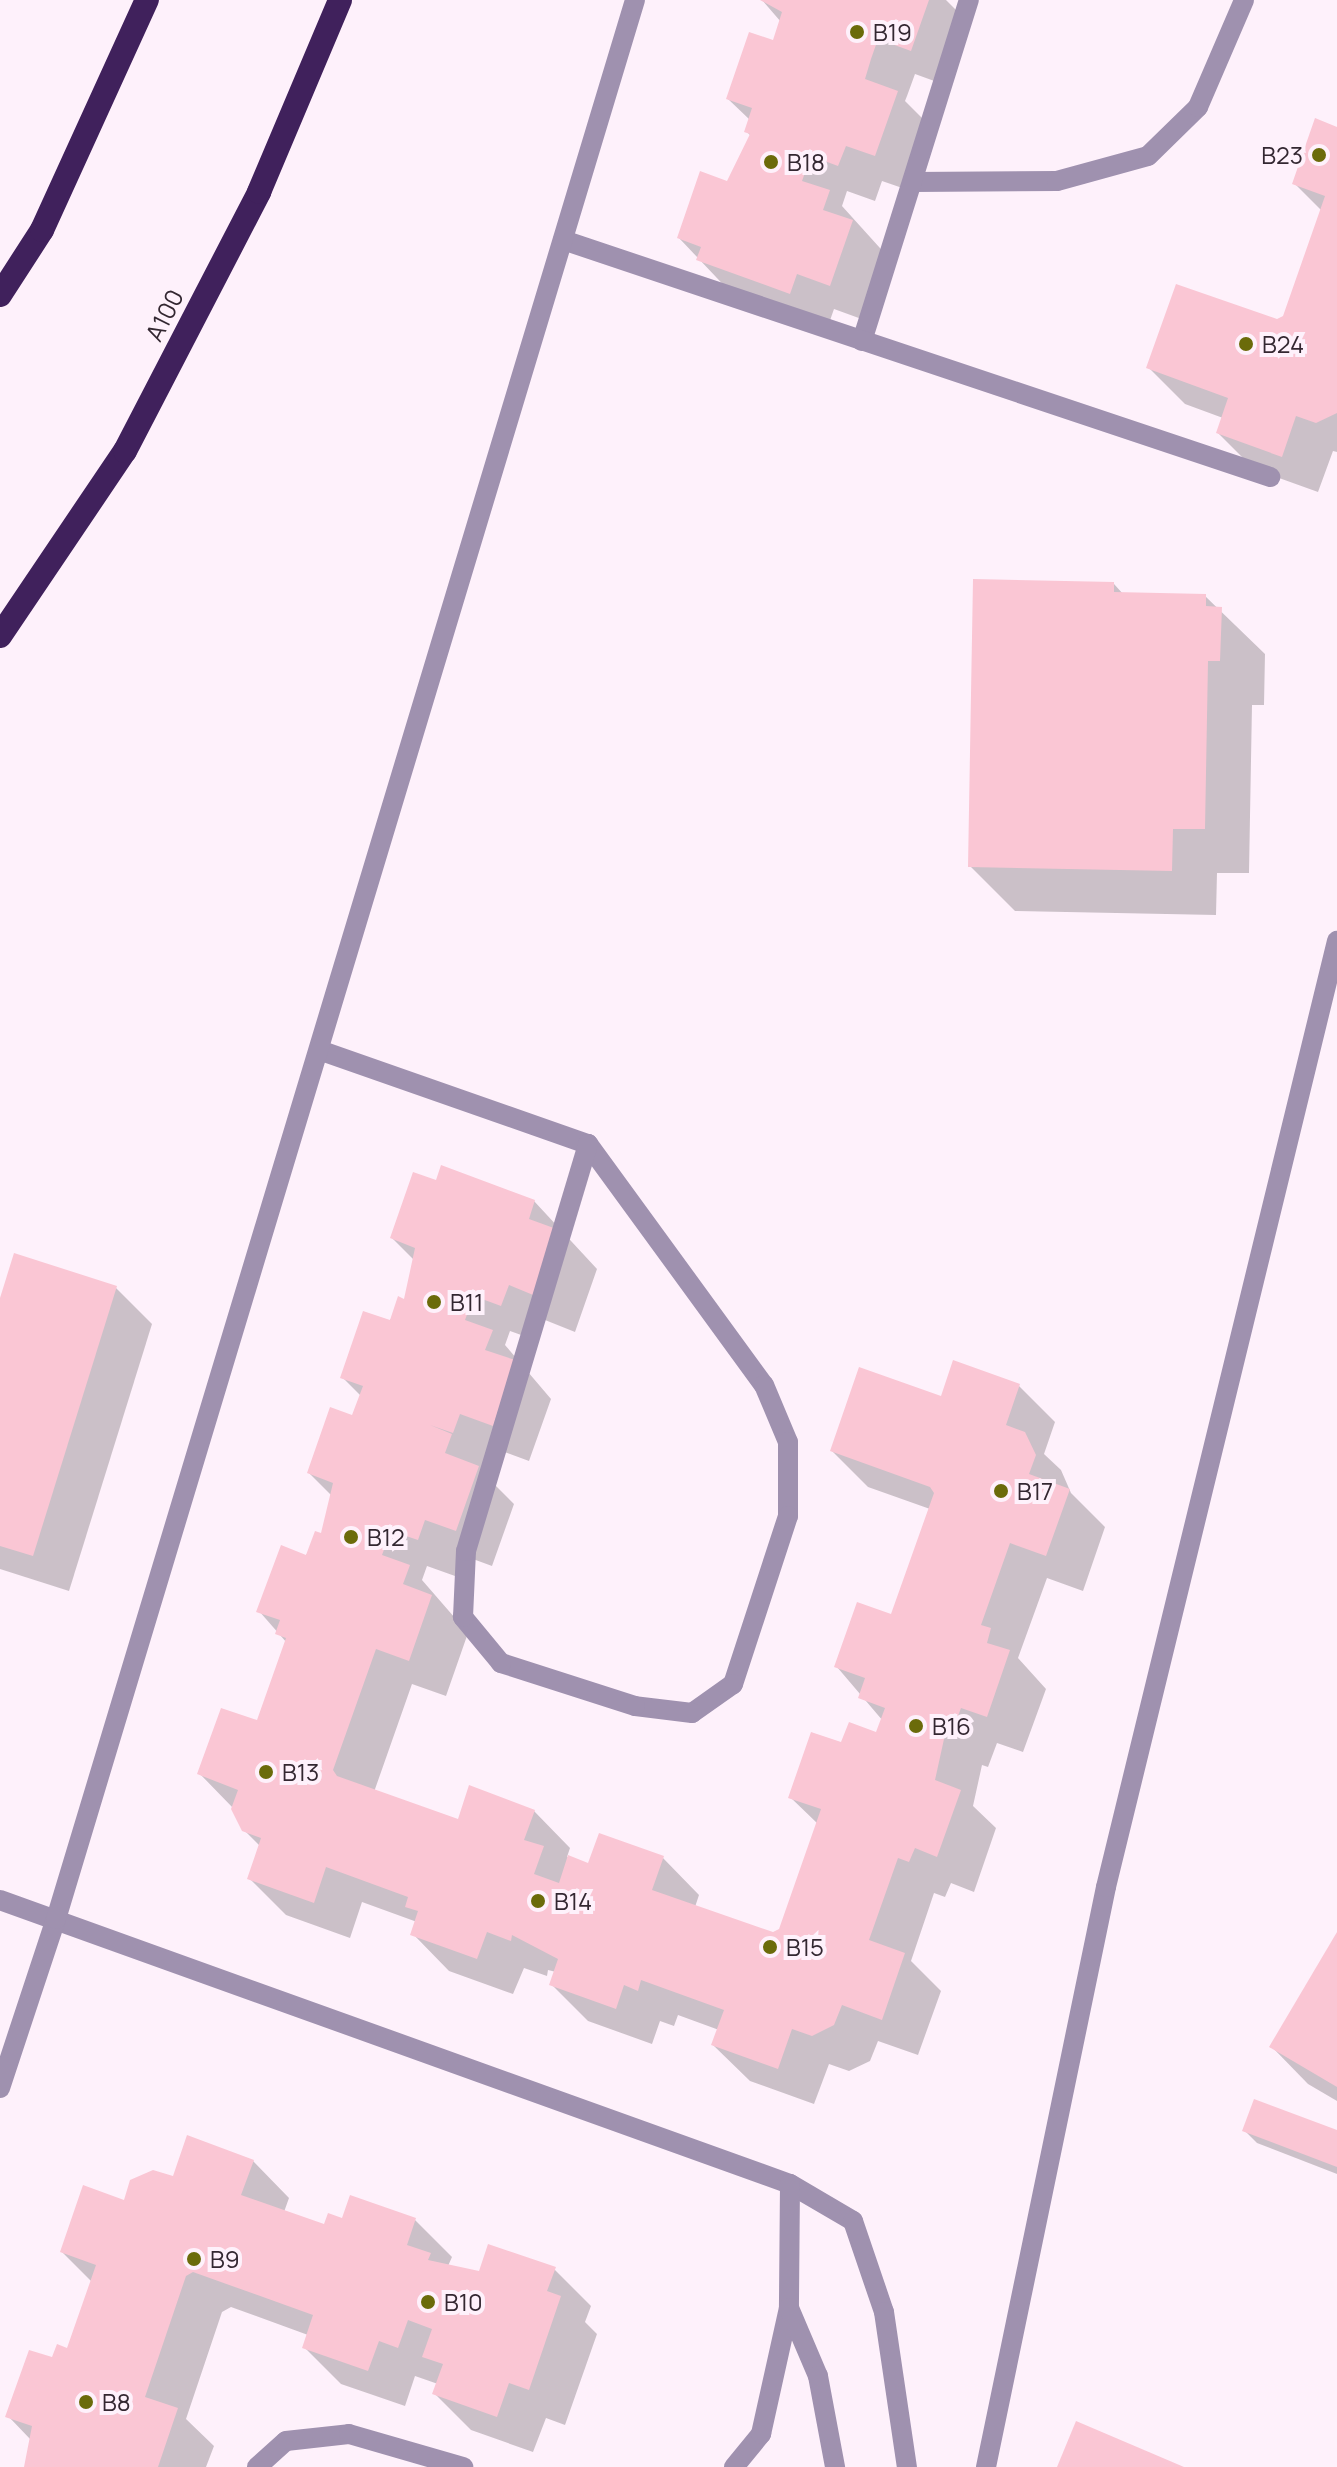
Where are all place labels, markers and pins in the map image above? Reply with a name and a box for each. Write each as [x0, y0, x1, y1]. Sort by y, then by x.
place label: B19 [873, 18, 912, 46]
marker: B19 [848, 23, 866, 41]
place label: B23 [1261, 141, 1303, 169]
marker: B23 [1310, 146, 1328, 164]
place label: B18 [787, 148, 825, 176]
marker: B18 [762, 153, 780, 171]
place label: B24 [1262, 330, 1304, 358]
marker: B24 [1237, 335, 1255, 353]
place label: B11 [450, 1288, 483, 1316]
marker: B11 [425, 1293, 443, 1311]
place label: B17 [1017, 1477, 1053, 1505]
marker: B17 [992, 1482, 1010, 1500]
place label: B12 [367, 1523, 405, 1551]
marker: B12 [342, 1528, 360, 1546]
place label: B16 [932, 1712, 971, 1740]
marker: B16 [907, 1717, 925, 1735]
place label: B13 [282, 1758, 319, 1786]
marker: B13 [257, 1763, 275, 1781]
place label: B14 [554, 1887, 592, 1915]
marker: B14 [529, 1892, 547, 1910]
place label: B15 [786, 1933, 824, 1961]
marker: B15 [761, 1938, 779, 1956]
place label: B9 [210, 2245, 240, 2273]
marker: B9 [185, 2250, 203, 2268]
place label: B10 [444, 2288, 483, 2316]
marker: B10 [419, 2293, 437, 2311]
place label: B8 [102, 2388, 131, 2416]
marker: B8 [77, 2393, 95, 2411]

